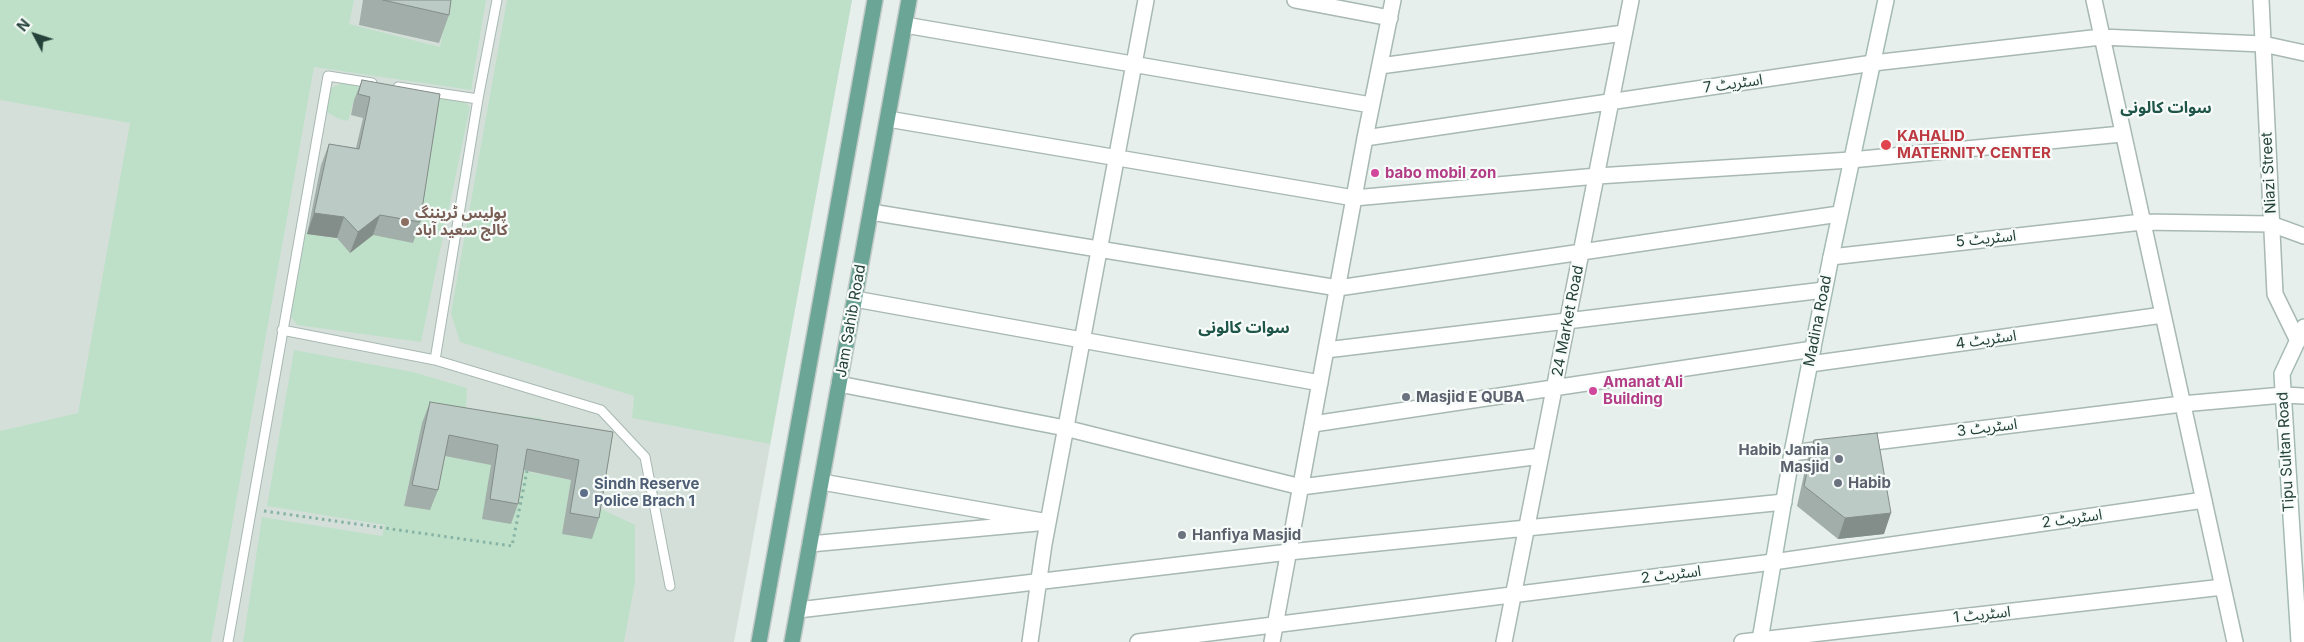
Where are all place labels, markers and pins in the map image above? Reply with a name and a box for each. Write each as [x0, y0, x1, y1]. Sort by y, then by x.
place label: KAHALID MATERNITY CENTER [1897, 127, 2051, 162]
marker: KAHALID MATERNITY CENTER [1879, 138, 1893, 152]
place label: babo mobil zon [1385, 164, 1496, 182]
marker: babo mobil zon [1369, 167, 1381, 179]
place label: پولیس ٹریننگ کالج سعید آباد [415, 204, 508, 239]
marker: پولیس ٹریننگ کالج سعید آباد [399, 216, 411, 228]
place label: Amanat Ali Building [1603, 373, 1683, 408]
marker: Amanat Ali Building [1587, 385, 1599, 397]
place label: Masjid E QUBA [1416, 388, 1525, 406]
marker: Masjid E QUBA [1400, 391, 1412, 403]
place label: Habib Jamia Masjid [1739, 441, 1829, 476]
marker: Habib Jamia Masjid [1833, 453, 1845, 465]
place label: Habib [1848, 474, 1891, 492]
place label: Sindh Reserve Police Brach 1 [594, 475, 700, 510]
marker: Habib [1832, 477, 1844, 489]
marker: Sindh Reserve Police Brach 1 [578, 487, 590, 499]
place label: Hanfiya Masjid [1192, 526, 1301, 544]
marker: Hanfiya Masjid [1176, 529, 1188, 541]

